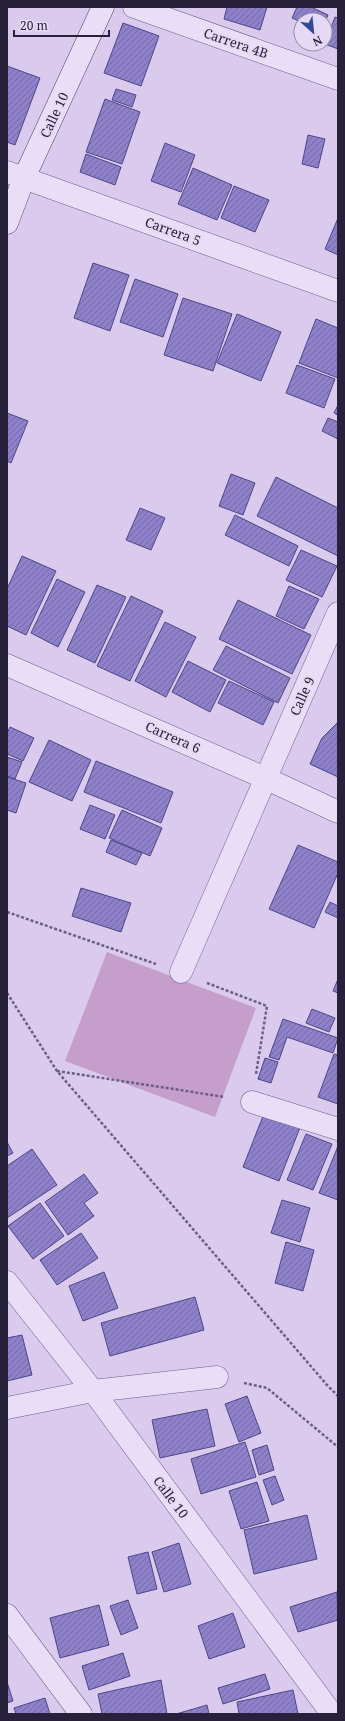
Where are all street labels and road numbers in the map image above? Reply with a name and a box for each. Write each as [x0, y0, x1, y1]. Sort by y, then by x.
street label: Carrera 4B [201, 24, 271, 62]
street label: Calle 10 [36, 89, 72, 141]
street label: Carrera 5 [143, 213, 203, 249]
street label: Calle 9 [285, 674, 319, 718]
street label: Carrera 6 [143, 717, 203, 757]
street label: Calle 10 [149, 1472, 193, 1522]

